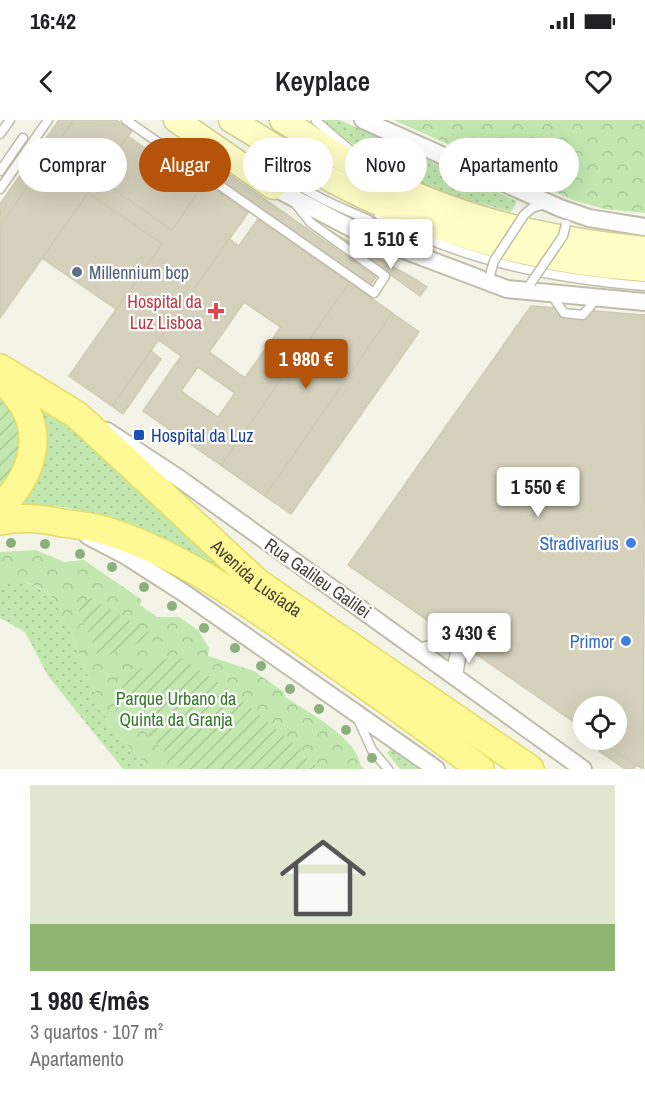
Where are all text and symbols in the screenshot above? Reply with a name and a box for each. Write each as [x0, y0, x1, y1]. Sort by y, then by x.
text: 16:42 [30, 6, 76, 36]
text: Keyplace [275, 63, 370, 99]
icon: back [30, 65, 63, 98]
icon: heart [582, 65, 615, 98]
chip: Comprar [18, 138, 127, 192]
chip: Alugar [139, 138, 231, 192]
chip: Filtros [243, 138, 333, 192]
chip: Novo [345, 138, 427, 192]
chip: Apartamento [439, 138, 579, 192]
pin: 1 510 € [336, 219, 446, 270]
text: 1 510 € [364, 225, 418, 252]
place label: Millennium bcp [89, 260, 189, 285]
marker: Millennium bcp [70, 265, 84, 279]
place label: Hospital da Luz Lisboa [127, 289, 202, 335]
marker: Hospital da Luz Lisboa [207, 302, 225, 320]
pin: 1 980 € [251, 339, 361, 390]
text: 1 980 € [279, 345, 333, 372]
place label: Hospital da Luz [151, 423, 254, 448]
marker: Hospital da Luz [132, 428, 146, 442]
pin: 1 550 € [483, 467, 593, 518]
text: 1 550 € [511, 473, 565, 500]
place label: Stradivarius [539, 531, 619, 556]
street label: Rua Galileu Galilei [260, 532, 376, 624]
street label: Avenida Lusíada [205, 533, 307, 622]
marker: Stradivarius [624, 536, 638, 550]
pin: 3 430 € [414, 613, 524, 664]
text: 3 430 € [442, 619, 496, 646]
place label: Primor [570, 629, 614, 654]
marker: Primor [619, 634, 633, 648]
park label: Parque Urbano da Quinta da Granja [116, 686, 236, 732]
map controls [573, 696, 627, 750]
button: locate [573, 696, 627, 750]
icon: home [269, 824, 377, 932]
text: 1 980 €/mês [30, 983, 150, 1018]
text: 3 quartos · 107 m² [30, 1018, 163, 1045]
text: Apartamento [30, 1045, 124, 1072]

